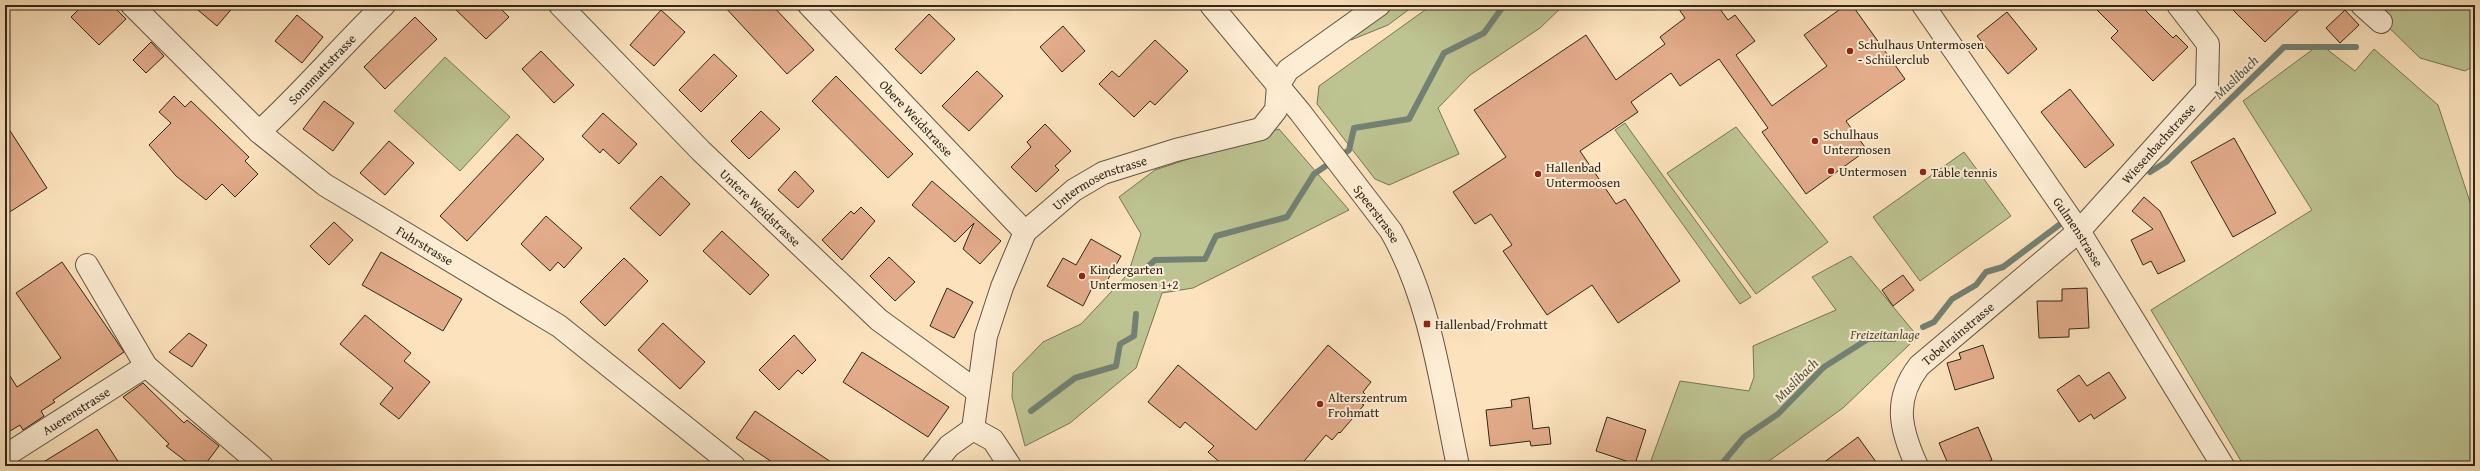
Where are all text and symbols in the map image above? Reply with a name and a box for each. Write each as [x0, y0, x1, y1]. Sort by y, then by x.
street label: Sonnmattstrasse [283, 29, 360, 109]
place label: Schulhaus Untermosen - Schülerclub [1858, 35, 1985, 69]
marker: Schulhaus Untermosen - Schülerclub [1845, 46, 1855, 56]
water label: Muslibach [2209, 51, 2263, 103]
street label: Obere Weidstrasse [875, 75, 958, 161]
street label: Wiesenbachstrasse [2117, 99, 2200, 188]
place label: Schulhaus Untermosen [1823, 125, 1891, 159]
marker: Schulhaus Untermosen [1810, 136, 1820, 146]
street label: Untermosenstrasse [1048, 150, 1149, 214]
place label: Hallenbad Untermoosen [1546, 158, 1621, 192]
place label: Untermosen [1839, 162, 1907, 181]
place label: Table tennis [1931, 163, 1997, 182]
street label: Untere Weidstrasse [716, 164, 805, 251]
marker: Untermosen [1826, 166, 1836, 176]
marker: Table tennis [1918, 167, 1928, 177]
marker: Hallenbad Untermoosen [1533, 169, 1543, 179]
street label: Speerstrasse [1349, 181, 1405, 246]
street label: Gulmenstrasse [2049, 193, 2108, 270]
street label: Fuhrstrasse [393, 221, 457, 270]
place label: Kindergarten Untermosen 1+2 [1090, 260, 1179, 294]
marker: Kindergarten Untermosen 1+2 [1077, 271, 1087, 281]
street label: Tobelrainstrasse [1917, 297, 1998, 370]
place label: Hallenbad/Frohmatt [1435, 315, 1548, 334]
marker: Hallenbad/Frohmatt [1422, 319, 1432, 329]
park label: Freizeitanlage [1849, 325, 1920, 344]
water label: Muslibach [1769, 353, 1823, 407]
street label: Auerenstrasse [38, 382, 113, 440]
place label: Alterszentrum Frohmatt [1328, 388, 1408, 422]
marker: Alterszentrum Frohmatt [1315, 399, 1325, 409]

